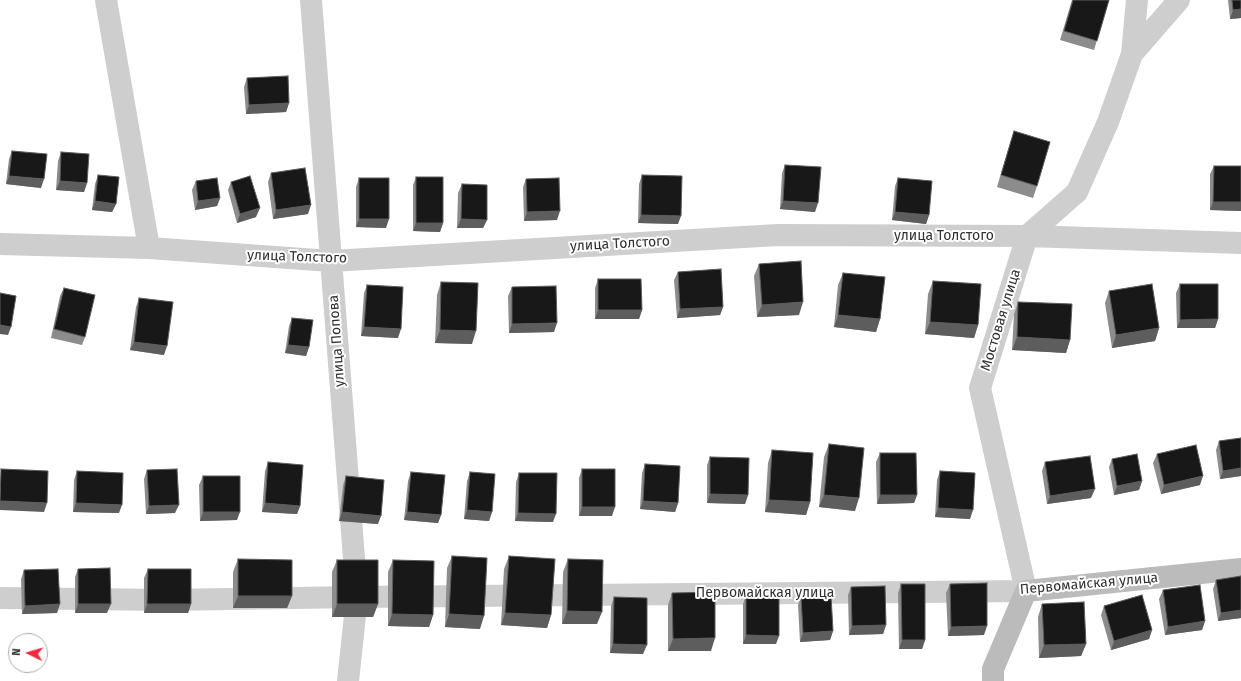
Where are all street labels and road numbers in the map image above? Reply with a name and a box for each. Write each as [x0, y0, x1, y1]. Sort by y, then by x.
street label: улица Толстого [894, 228, 994, 244]
street label: улица Толстого [570, 233, 670, 255]
street label: улица Толстого [247, 247, 347, 267]
street label: Мостовая улица [978, 267, 1024, 373]
street label: улица Попова [325, 294, 349, 388]
street label: Первомайская улица [1019, 570, 1159, 598]
street label: Первомайская улица [696, 585, 834, 601]

